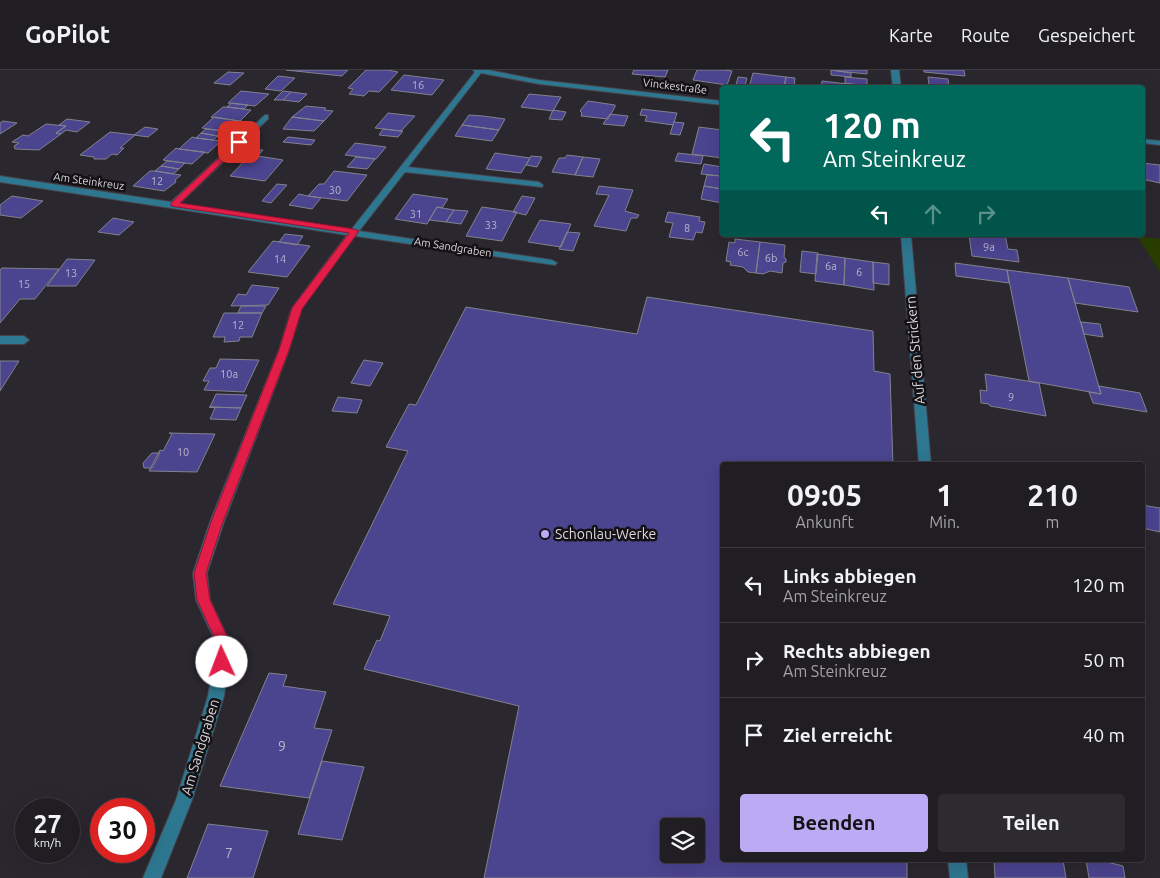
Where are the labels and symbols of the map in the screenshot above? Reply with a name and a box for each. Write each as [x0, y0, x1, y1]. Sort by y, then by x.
street label: Vinckestraße [642, 76, 708, 96]
house number: 16 [412, 79, 424, 91]
pin [218, 121, 260, 163]
street label: Am Steinkreuz [53, 170, 125, 192]
house number: 12 [151, 175, 163, 187]
house number: 30 [329, 184, 341, 196]
house number: 31 [410, 208, 422, 220]
house number: 33 [485, 219, 497, 231]
house number: 8 [684, 222, 690, 234]
street label: Am Sandgraben [413, 235, 493, 259]
house number: 9a [983, 241, 995, 253]
house number: 6c [737, 246, 749, 258]
house number: 6b [765, 252, 777, 264]
house number: 14 [274, 253, 286, 265]
house number: 6a [825, 260, 837, 272]
house number: 6 [856, 266, 862, 278]
house number: 13 [65, 267, 77, 279]
house number: 15 [18, 278, 30, 290]
street label: Auf den Strickern [902, 295, 928, 405]
house number: 12 [232, 319, 244, 331]
house number: 10a [220, 368, 238, 380]
house number: 9 [1008, 391, 1014, 403]
house number: 10 [177, 446, 189, 458]
place label: Schonlau-Werke [555, 526, 656, 542]
marker: Schonlau-Werke [539, 528, 551, 540]
position arrow [195, 635, 247, 687]
street label: Am Sandgraben [178, 697, 222, 797]
house number: 9 [278, 738, 286, 754]
speed limit sign: 30 [90, 798, 155, 863]
house number: 7 [225, 845, 233, 861]

